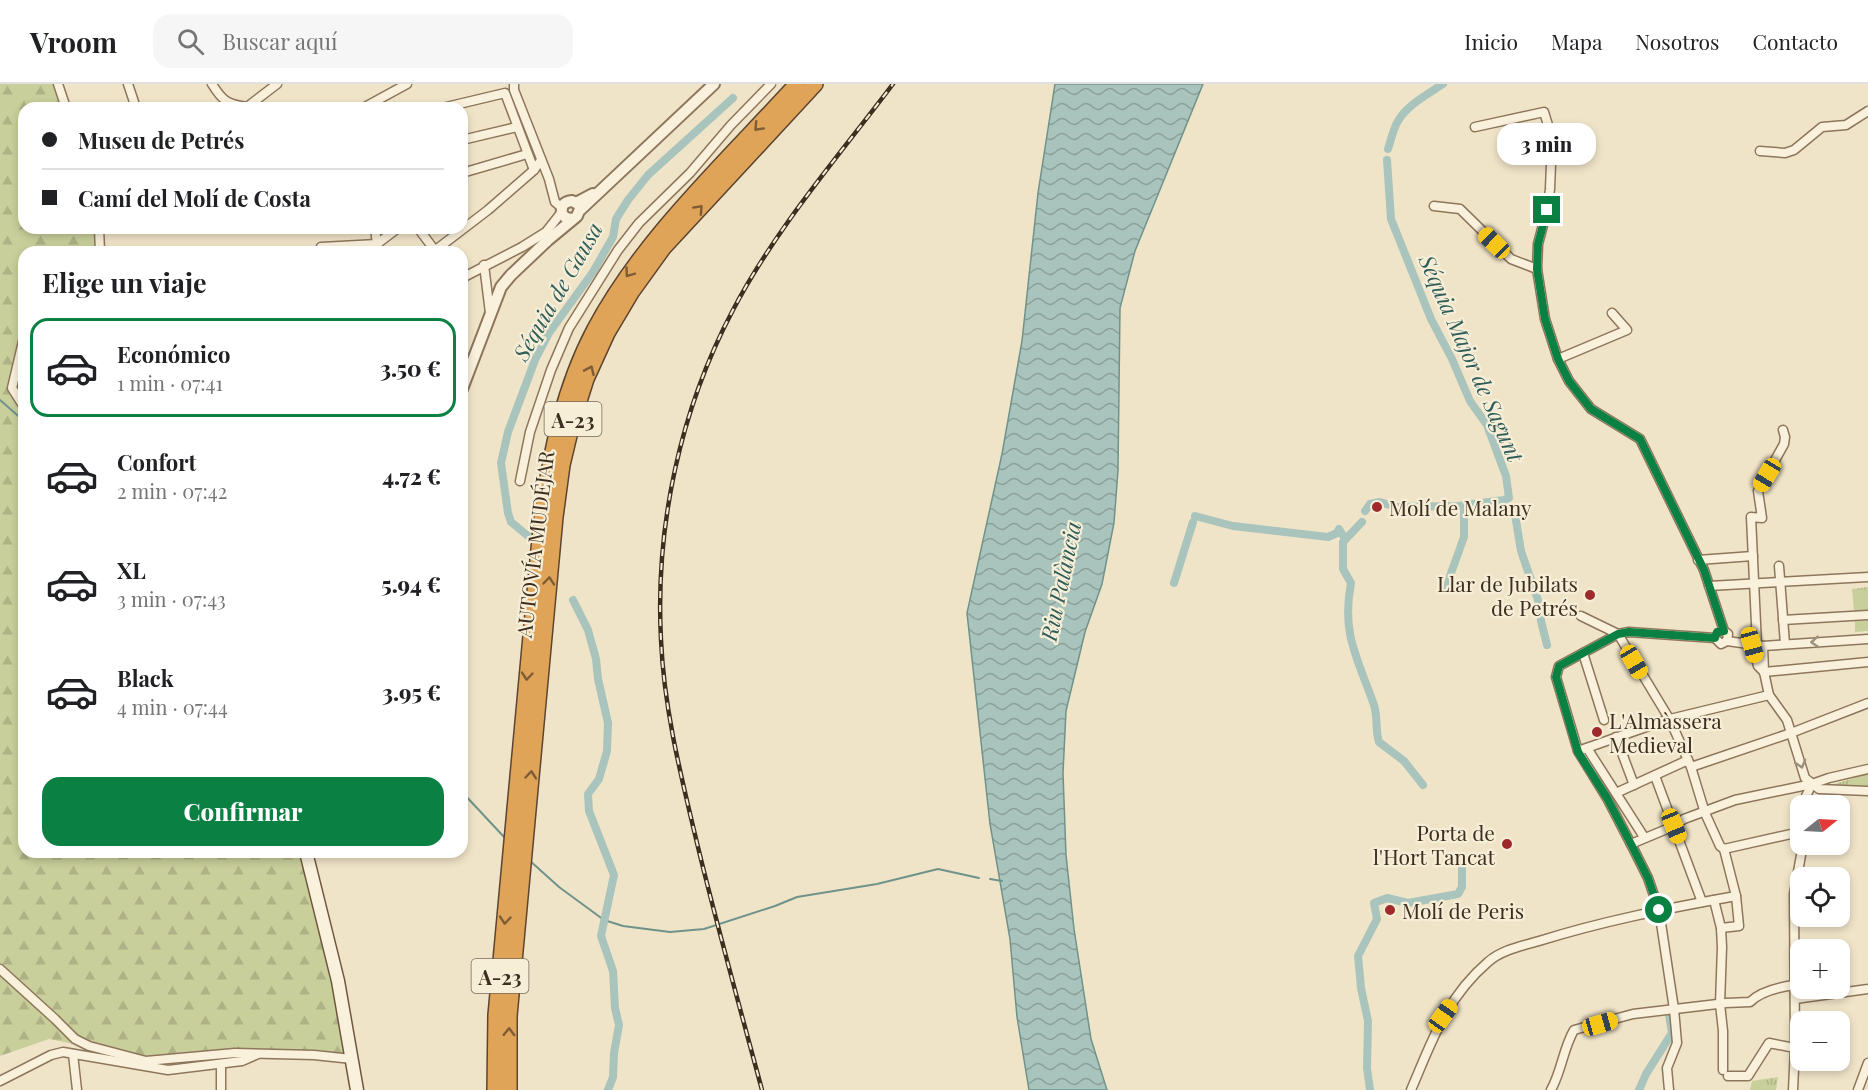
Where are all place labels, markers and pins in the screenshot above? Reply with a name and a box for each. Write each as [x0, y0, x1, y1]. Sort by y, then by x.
place label: Molí de Malany [1389, 493, 1532, 521]
marker: Molí de Malany [1370, 500, 1384, 514]
place label: Llar de Jubilats de Petrés [1437, 569, 1578, 621]
marker: Llar de Jubilats de Petrés [1583, 588, 1597, 602]
place label: L'Almàssera Medieval [1609, 706, 1722, 758]
marker: L'Almàssera Medieval [1590, 725, 1604, 739]
place label: Porta de l'Hort Tancat [1373, 818, 1496, 870]
marker: Porta de l'Hort Tancat [1500, 837, 1514, 851]
place label: Molí de Peris [1402, 896, 1524, 924]
marker: Molí de Peris [1383, 903, 1397, 917]

